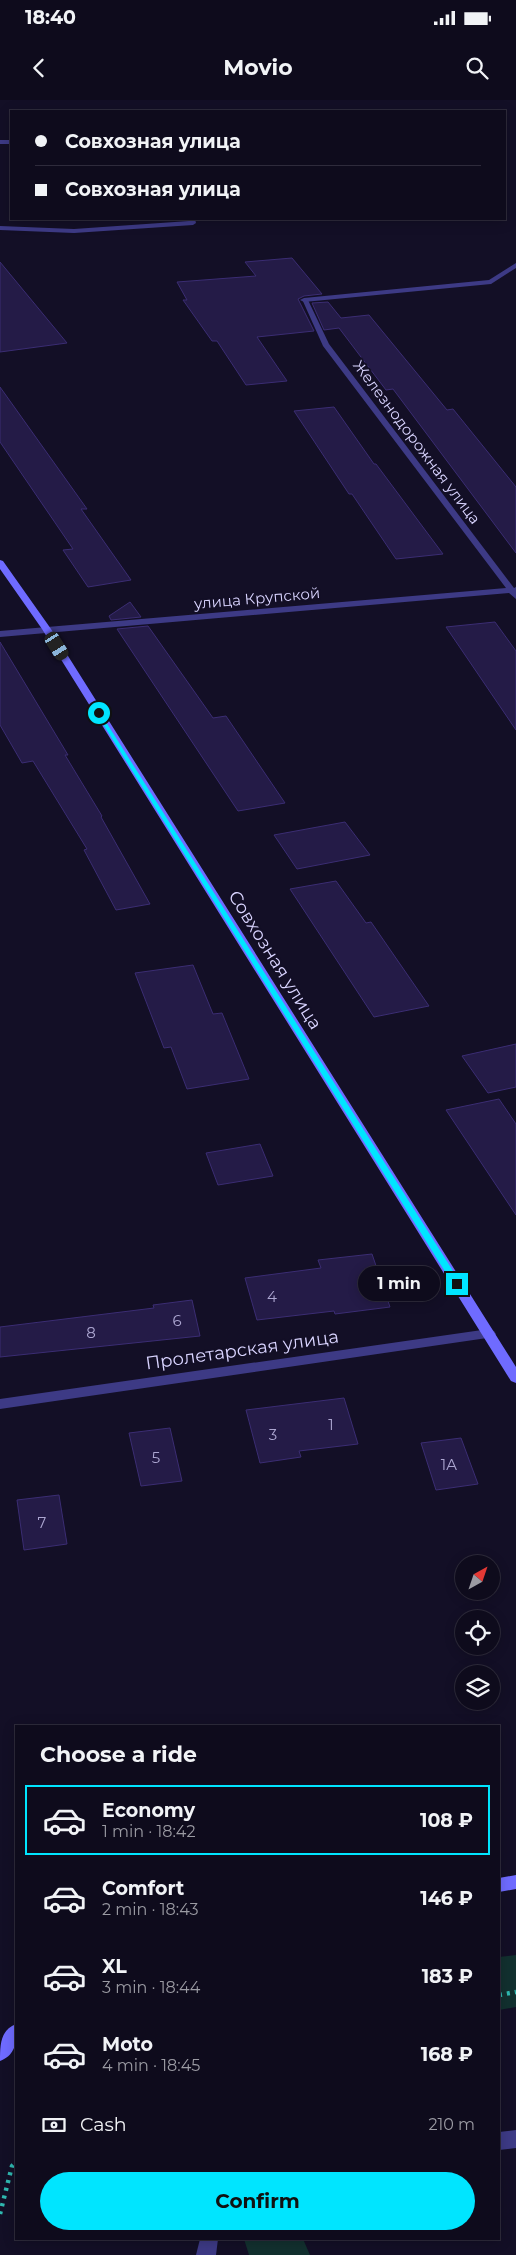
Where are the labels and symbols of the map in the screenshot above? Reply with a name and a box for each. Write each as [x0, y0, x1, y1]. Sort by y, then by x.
street label: Железнодорожная улица [349, 356, 485, 528]
street label: улица Крупской [192, 583, 321, 613]
car [42, 629, 71, 663]
route start [88, 702, 110, 724]
street label: Совхозная улица [223, 887, 327, 1033]
callout: 1 min [357, 1266, 440, 1302]
route end [446, 1273, 468, 1295]
house number: 4 [267, 1287, 277, 1306]
house number: 6 [172, 1311, 182, 1330]
house number: 8 [86, 1323, 96, 1342]
street label: Пролетарская улица [144, 1326, 340, 1374]
house number: 1 [328, 1415, 334, 1434]
house number: 3 [269, 1425, 277, 1444]
house number: 5 [152, 1448, 160, 1467]
house number: 1А [441, 1455, 457, 1474]
house number: 7 [38, 1513, 47, 1532]
north arrow [455, 1555, 500, 1600]

